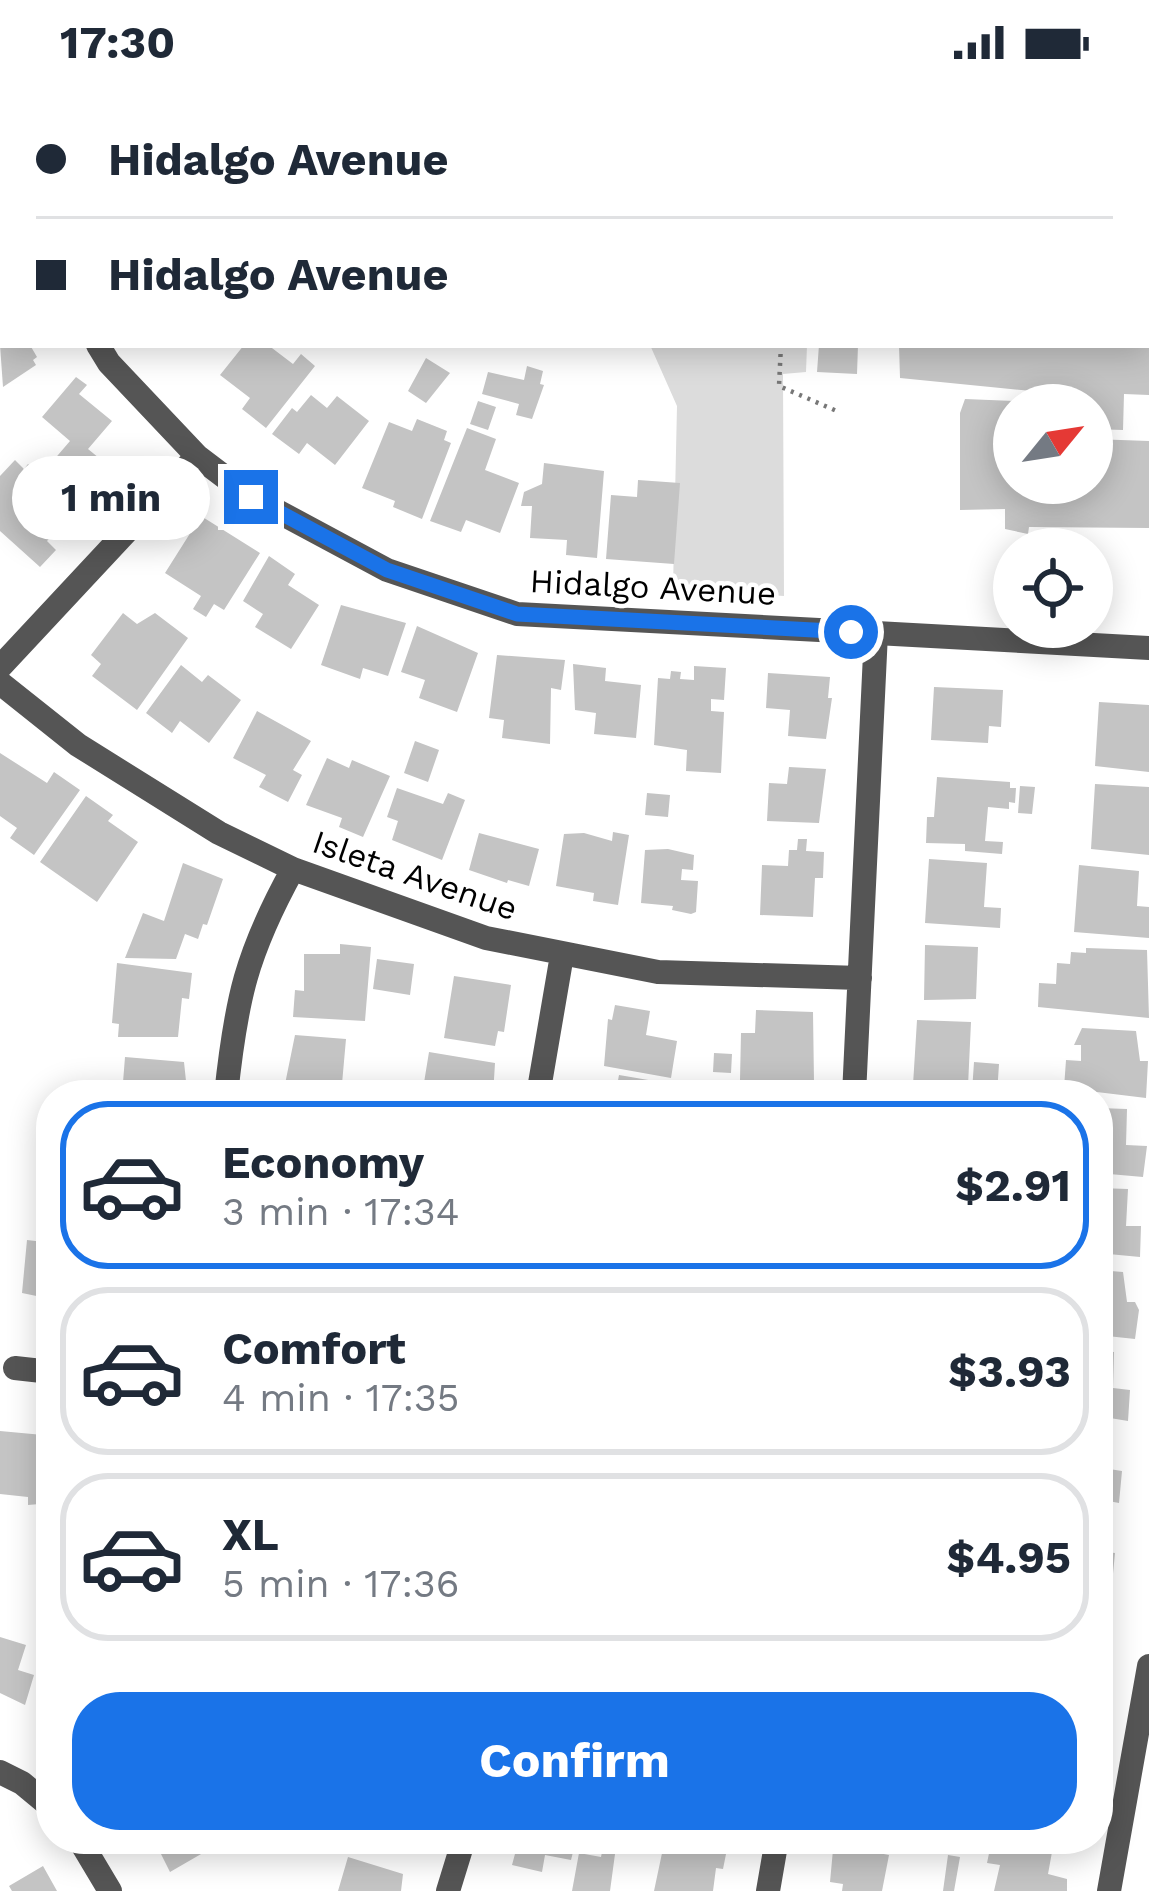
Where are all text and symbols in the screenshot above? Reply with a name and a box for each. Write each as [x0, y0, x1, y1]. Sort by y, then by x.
text: 17:30 [60, 16, 175, 69]
text: Hidalgo Avenue [108, 133, 448, 186]
text: Hidalgo Avenue [108, 248, 448, 301]
north arrow [993, 384, 1113, 504]
map controls [993, 384, 1113, 648]
callout: 1 min [11, 455, 209, 539]
route end [224, 470, 278, 524]
text: 1 min [61, 475, 161, 520]
button: locate [993, 528, 1113, 648]
street label: Hidalgo Avenue [529, 561, 777, 613]
route start [824, 605, 878, 659]
street label: Isleta Avenue [308, 822, 522, 928]
icon: car [78, 1131, 186, 1239]
text: Economy [222, 1136, 424, 1189]
text: $2.91 [955, 1159, 1071, 1212]
text: 3 min · 17:34 [222, 1189, 460, 1234]
icon: car [78, 1317, 186, 1425]
text: Comfort [222, 1322, 406, 1375]
text: $3.93 [948, 1345, 1071, 1398]
text: 4 min · 17:35 [222, 1375, 460, 1420]
icon: car [78, 1503, 186, 1611]
text: XL [222, 1508, 279, 1561]
text: $4.95 [947, 1531, 1071, 1584]
text: 5 min · 17:36 [222, 1561, 459, 1606]
button: Confirm [72, 1692, 1077, 1830]

